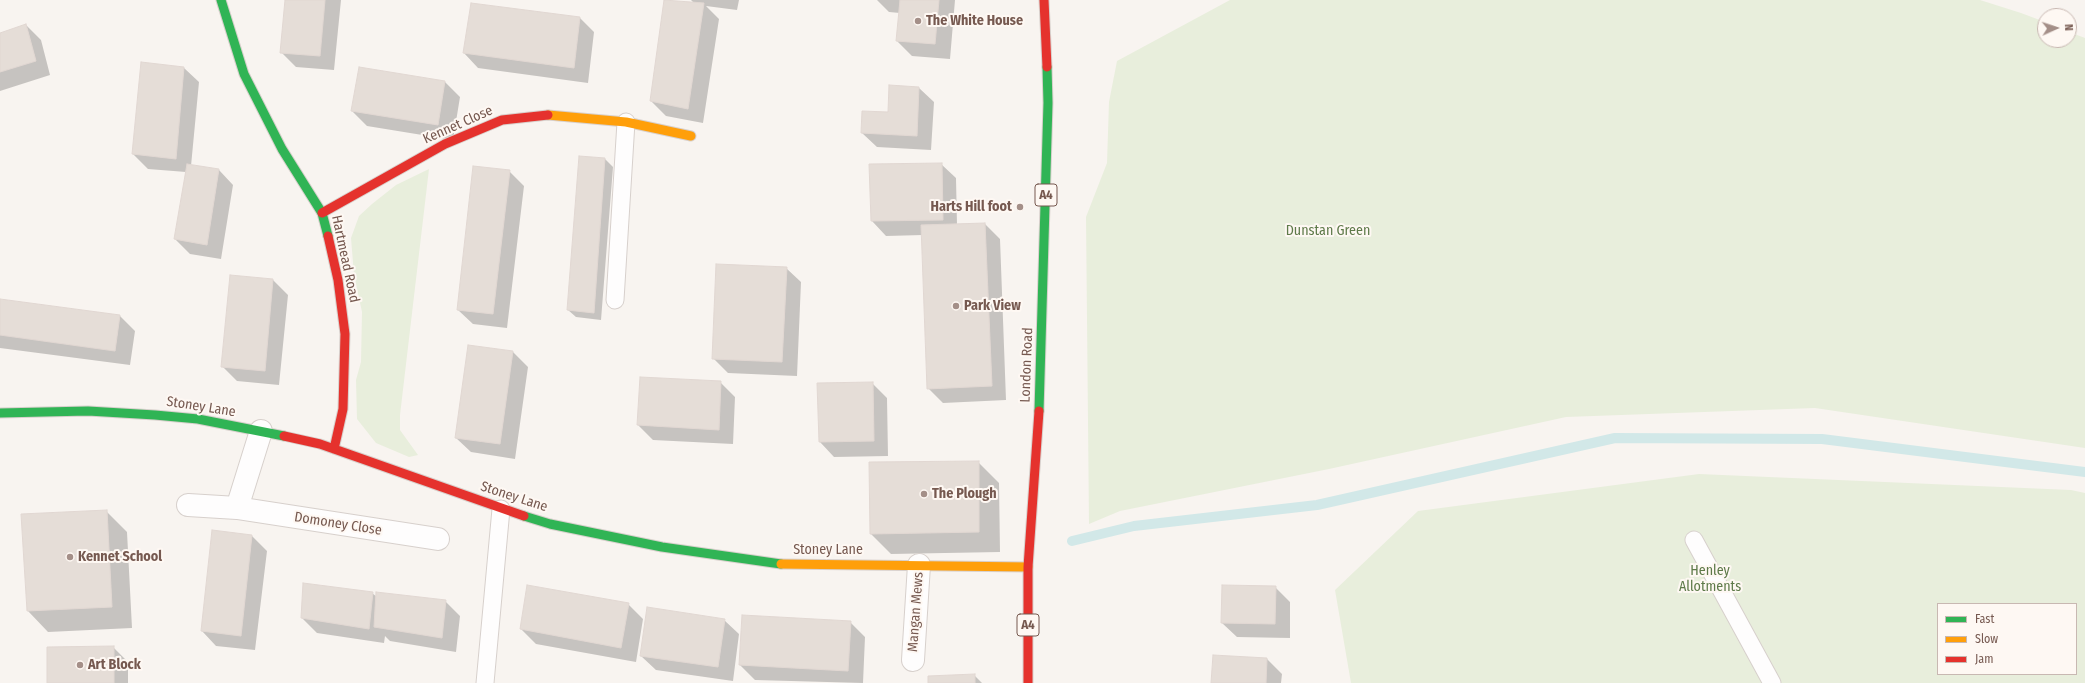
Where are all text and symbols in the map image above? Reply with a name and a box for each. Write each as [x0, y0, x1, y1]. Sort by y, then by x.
north arrow [2037, 8, 2077, 48]
place label: The White House [926, 13, 1023, 29]
marker: The White House [913, 16, 923, 26]
text: N [2062, 24, 2075, 31]
street label: Kennet Close [421, 102, 495, 148]
road number: A4 [1035, 184, 1057, 206]
place label: Harts Hill foot [931, 199, 1012, 215]
marker: Harts Hill foot [1015, 202, 1025, 212]
street label: Hartmead Road [328, 214, 362, 304]
park label: Dunstan Green [1286, 223, 1370, 239]
place label: Park View [964, 298, 1021, 314]
marker: Park View [951, 301, 961, 311]
street label: London Road [1017, 327, 1037, 403]
street label: Stoney Lane [165, 393, 237, 421]
street label: Stoney Lane [478, 478, 550, 516]
place label: The Plough [932, 486, 996, 502]
marker: The Plough [919, 489, 929, 499]
street label: Domoney Close [293, 509, 383, 539]
street label: Stoney Lane [793, 542, 863, 558]
place label: Kennet School [78, 549, 162, 565]
marker: Kennet School [65, 552, 75, 562]
park label: Henley Allotments [1679, 563, 1741, 596]
street label: Mangan Mews [905, 571, 927, 653]
legend [1937, 603, 2077, 675]
text: Fast [1975, 612, 1994, 626]
road number: A4 [1017, 614, 1039, 636]
text: Slow [1975, 632, 1998, 646]
text: Jam [1975, 652, 1993, 666]
place label: Art Block [88, 657, 141, 673]
marker: Art Block [75, 660, 85, 670]

